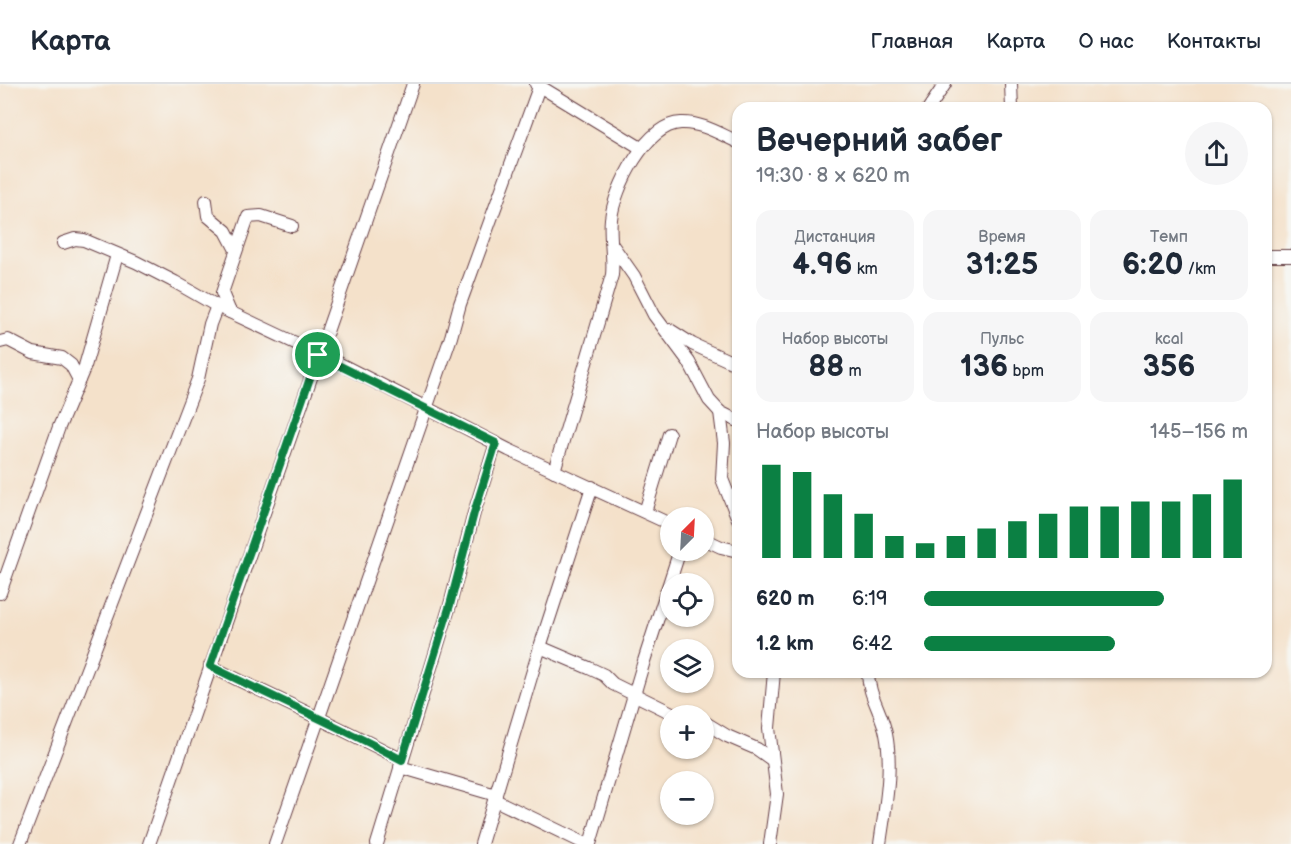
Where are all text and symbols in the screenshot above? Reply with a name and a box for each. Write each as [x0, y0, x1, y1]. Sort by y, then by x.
text: Карта [30, 25, 110, 58]
text: Главная [870, 29, 953, 54]
text: Карта [986, 29, 1045, 54]
text: О нас [1078, 29, 1134, 54]
text: Контакты [1167, 29, 1261, 54]
text: Вечерний забег [756, 121, 1003, 161]
button: share [1185, 122, 1248, 185]
text: 19:30 · 8 × 620 m [756, 164, 910, 188]
text: Дистанция [795, 228, 875, 247]
text: Время [978, 228, 1026, 247]
text: Темп [1150, 228, 1188, 247]
text: 4.96 [792, 247, 852, 283]
text: 31:25 [966, 247, 1038, 283]
text: 6:20 [1122, 247, 1183, 283]
text: km [852, 260, 878, 279]
text: /km [1183, 260, 1216, 279]
pin [292, 329, 343, 380]
text: Набор высоты [782, 330, 888, 349]
text: Пульс [980, 330, 1024, 349]
text: kcal [1155, 330, 1183, 349]
icon: arrive [301, 338, 334, 371]
text: 88 [808, 349, 844, 385]
text: 136 [960, 349, 1008, 385]
text: 356 [1142, 349, 1196, 385]
text: m [844, 362, 862, 381]
text: bpm [1008, 362, 1044, 381]
text: Набор высоты [756, 420, 889, 444]
text: 145–156 m [1150, 420, 1248, 444]
north arrow [660, 507, 714, 561]
map controls [660, 507, 714, 825]
button: locate [660, 573, 714, 627]
text: 620 m [756, 587, 815, 611]
text: 6:19 [852, 587, 888, 611]
text: 1.2 km [756, 632, 814, 656]
text: 6:42 [852, 632, 892, 656]
button: layers [660, 639, 714, 693]
button: + [660, 705, 714, 759]
button: − [660, 771, 714, 825]

